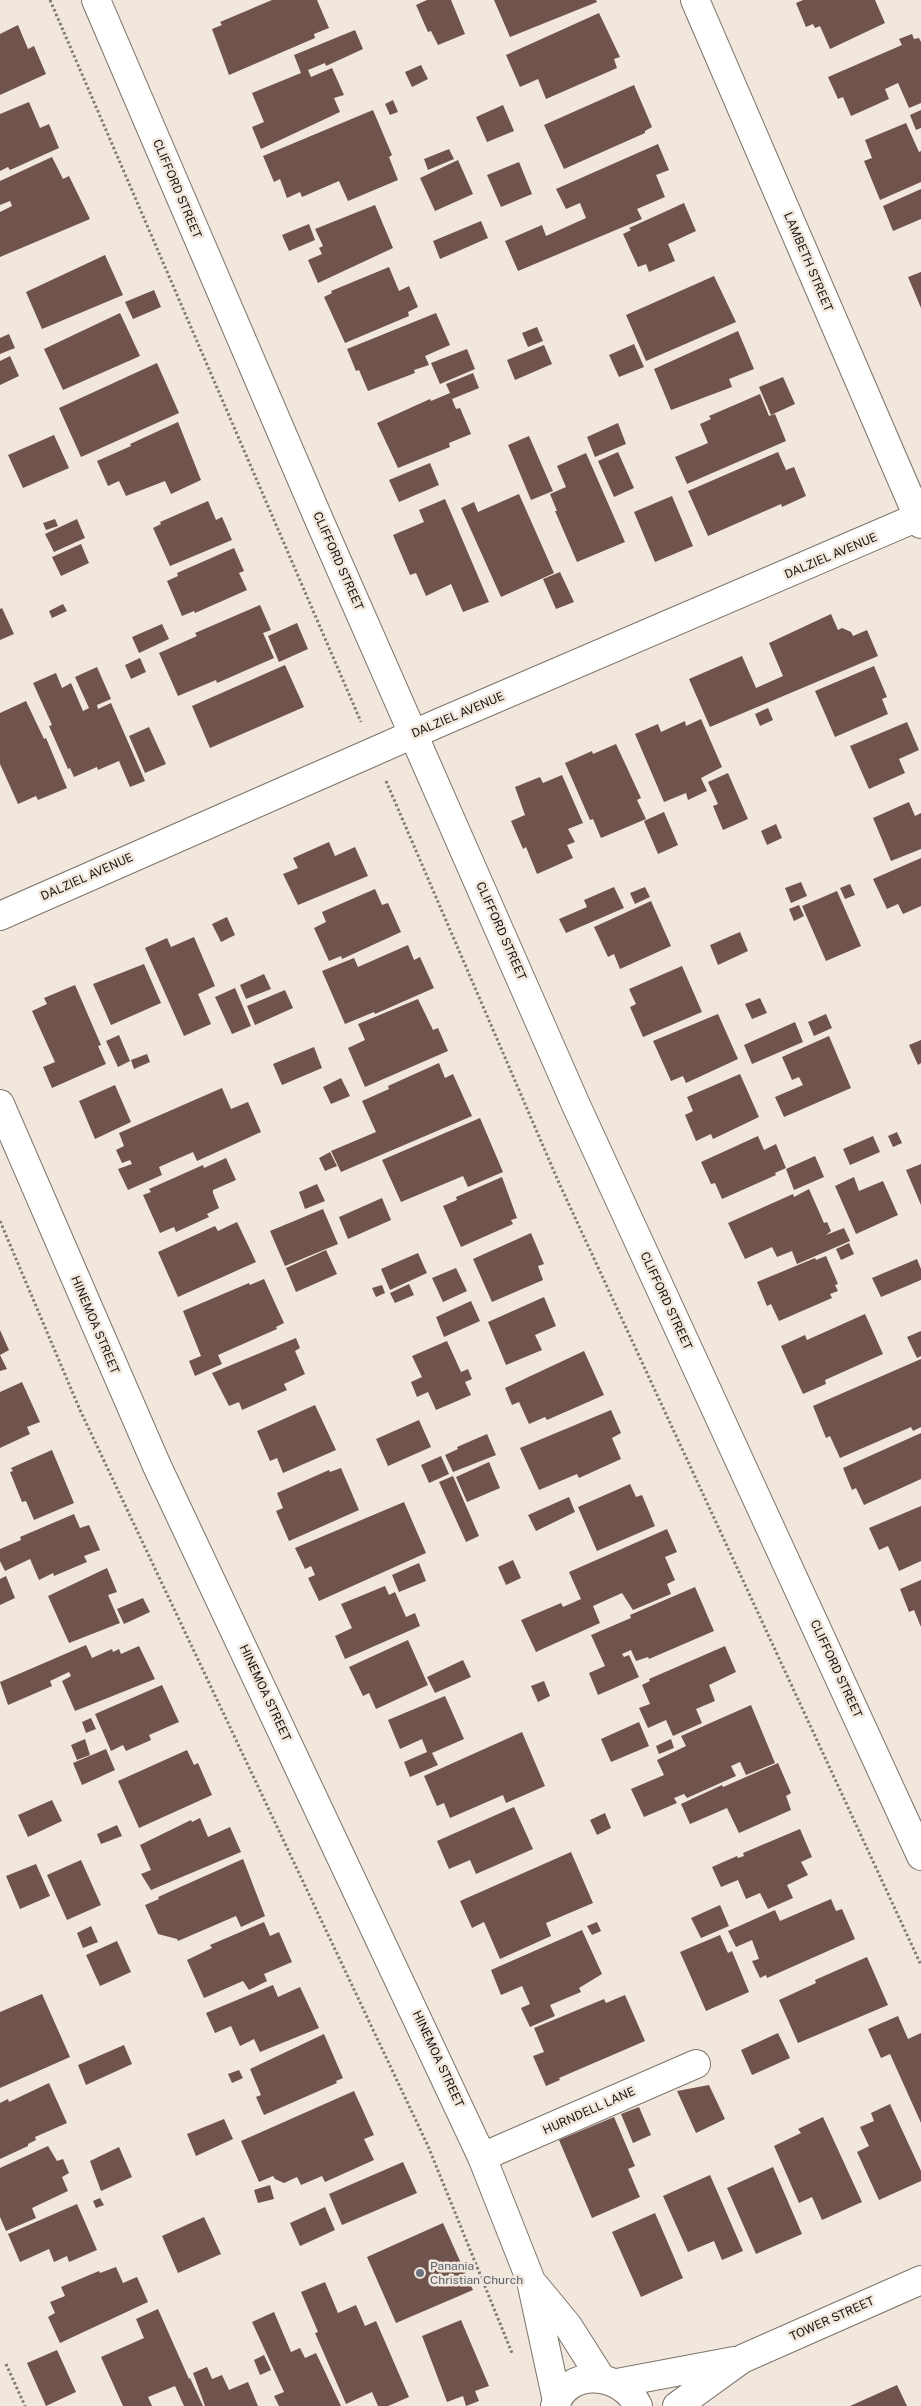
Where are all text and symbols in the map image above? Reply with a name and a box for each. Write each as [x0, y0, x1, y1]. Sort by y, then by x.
street label: CLIFFORD STREET [150, 137, 204, 241]
street label: LAMBETH STREET [781, 210, 835, 314]
street label: CLIFFORD STREET [310, 509, 366, 613]
street label: DALZIEL AVENUE [782, 530, 880, 582]
street label: DALZIEL AVENUE [409, 689, 507, 741]
street label: DALZIEL AVENUE [39, 850, 135, 904]
street label: CLIFFORD STREET [473, 879, 529, 983]
street label: CLIFFORD STREET [637, 1250, 695, 1352]
street label: HINEMOA STREET [68, 1274, 122, 1376]
street label: CLIFFORD STREET [807, 1618, 865, 1720]
street label: HINEMOA STREET [236, 1642, 294, 1744]
street label: HINEMOA STREET [409, 2008, 467, 2110]
street label: HURNDELL LANE [541, 2084, 637, 2138]
place label: Panania Christian Church [430, 2259, 523, 2287]
marker: Panania Christian Church [414, 2267, 426, 2279]
street label: TOWER STREET [787, 2294, 877, 2344]

